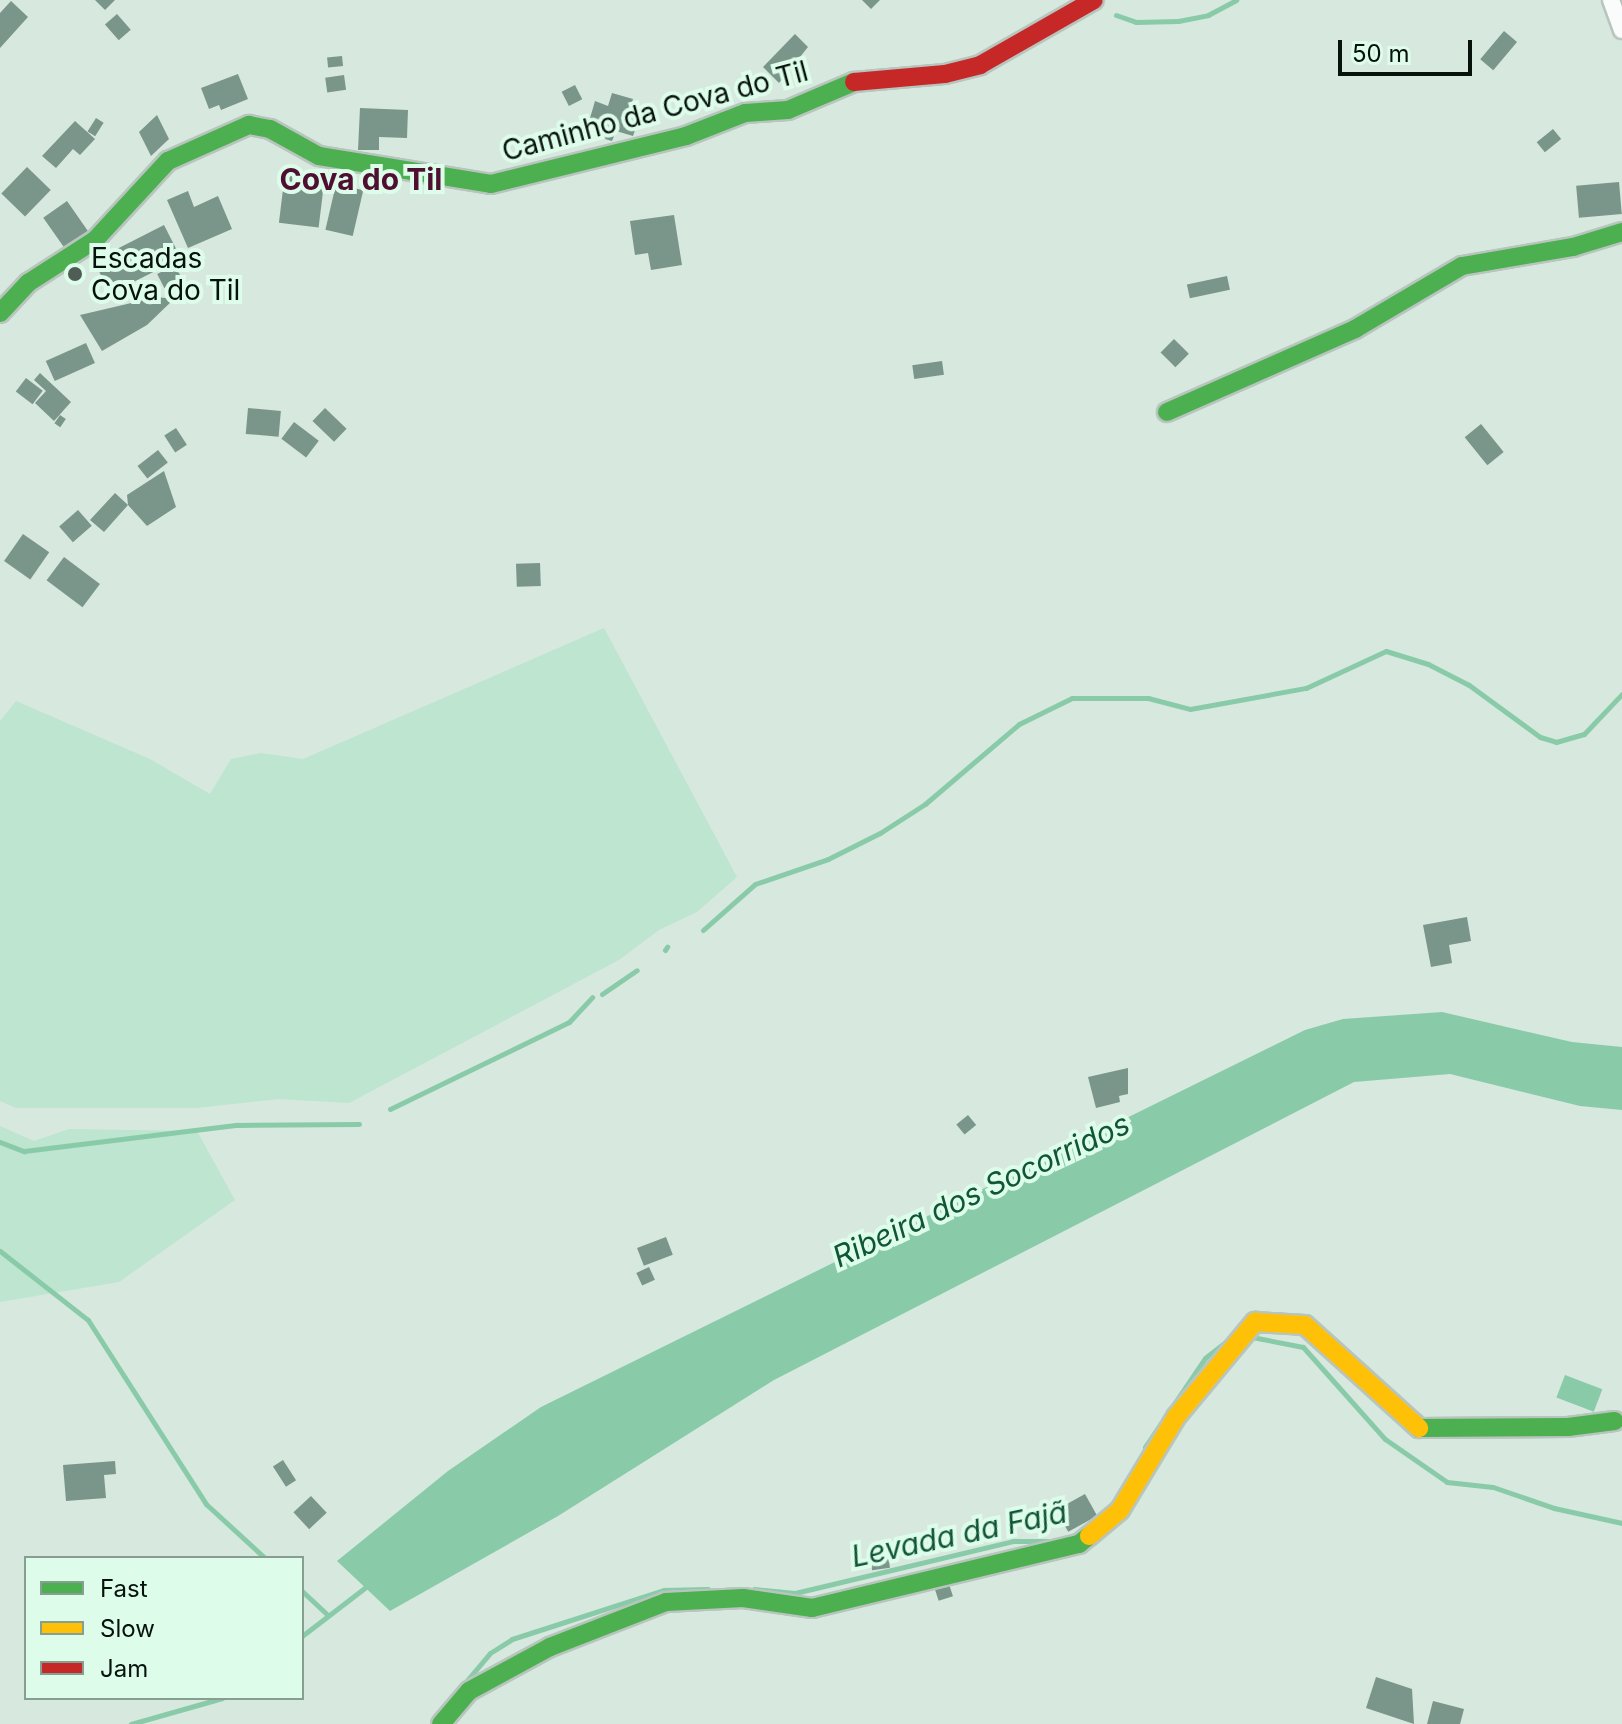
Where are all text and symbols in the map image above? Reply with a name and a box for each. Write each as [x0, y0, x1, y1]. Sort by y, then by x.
scale bar [1342, 24, 1476, 74]
text: 50 m [1352, 39, 1410, 68]
street label: Caminho da Cova do Til [498, 54, 812, 168]
district label: Cova do Til [280, 161, 442, 197]
place label: Escadas Cova do Til [91, 241, 240, 307]
marker: Escadas Cova do Til [66, 265, 84, 283]
water label: Ribeira dos Socorridos [827, 1105, 1135, 1275]
water label: Levada da Fajã [848, 1494, 1070, 1574]
legend [24, 1556, 304, 1700]
text: Fast [100, 1574, 148, 1603]
text: Slow [100, 1614, 155, 1643]
text: Jam [100, 1654, 148, 1683]

